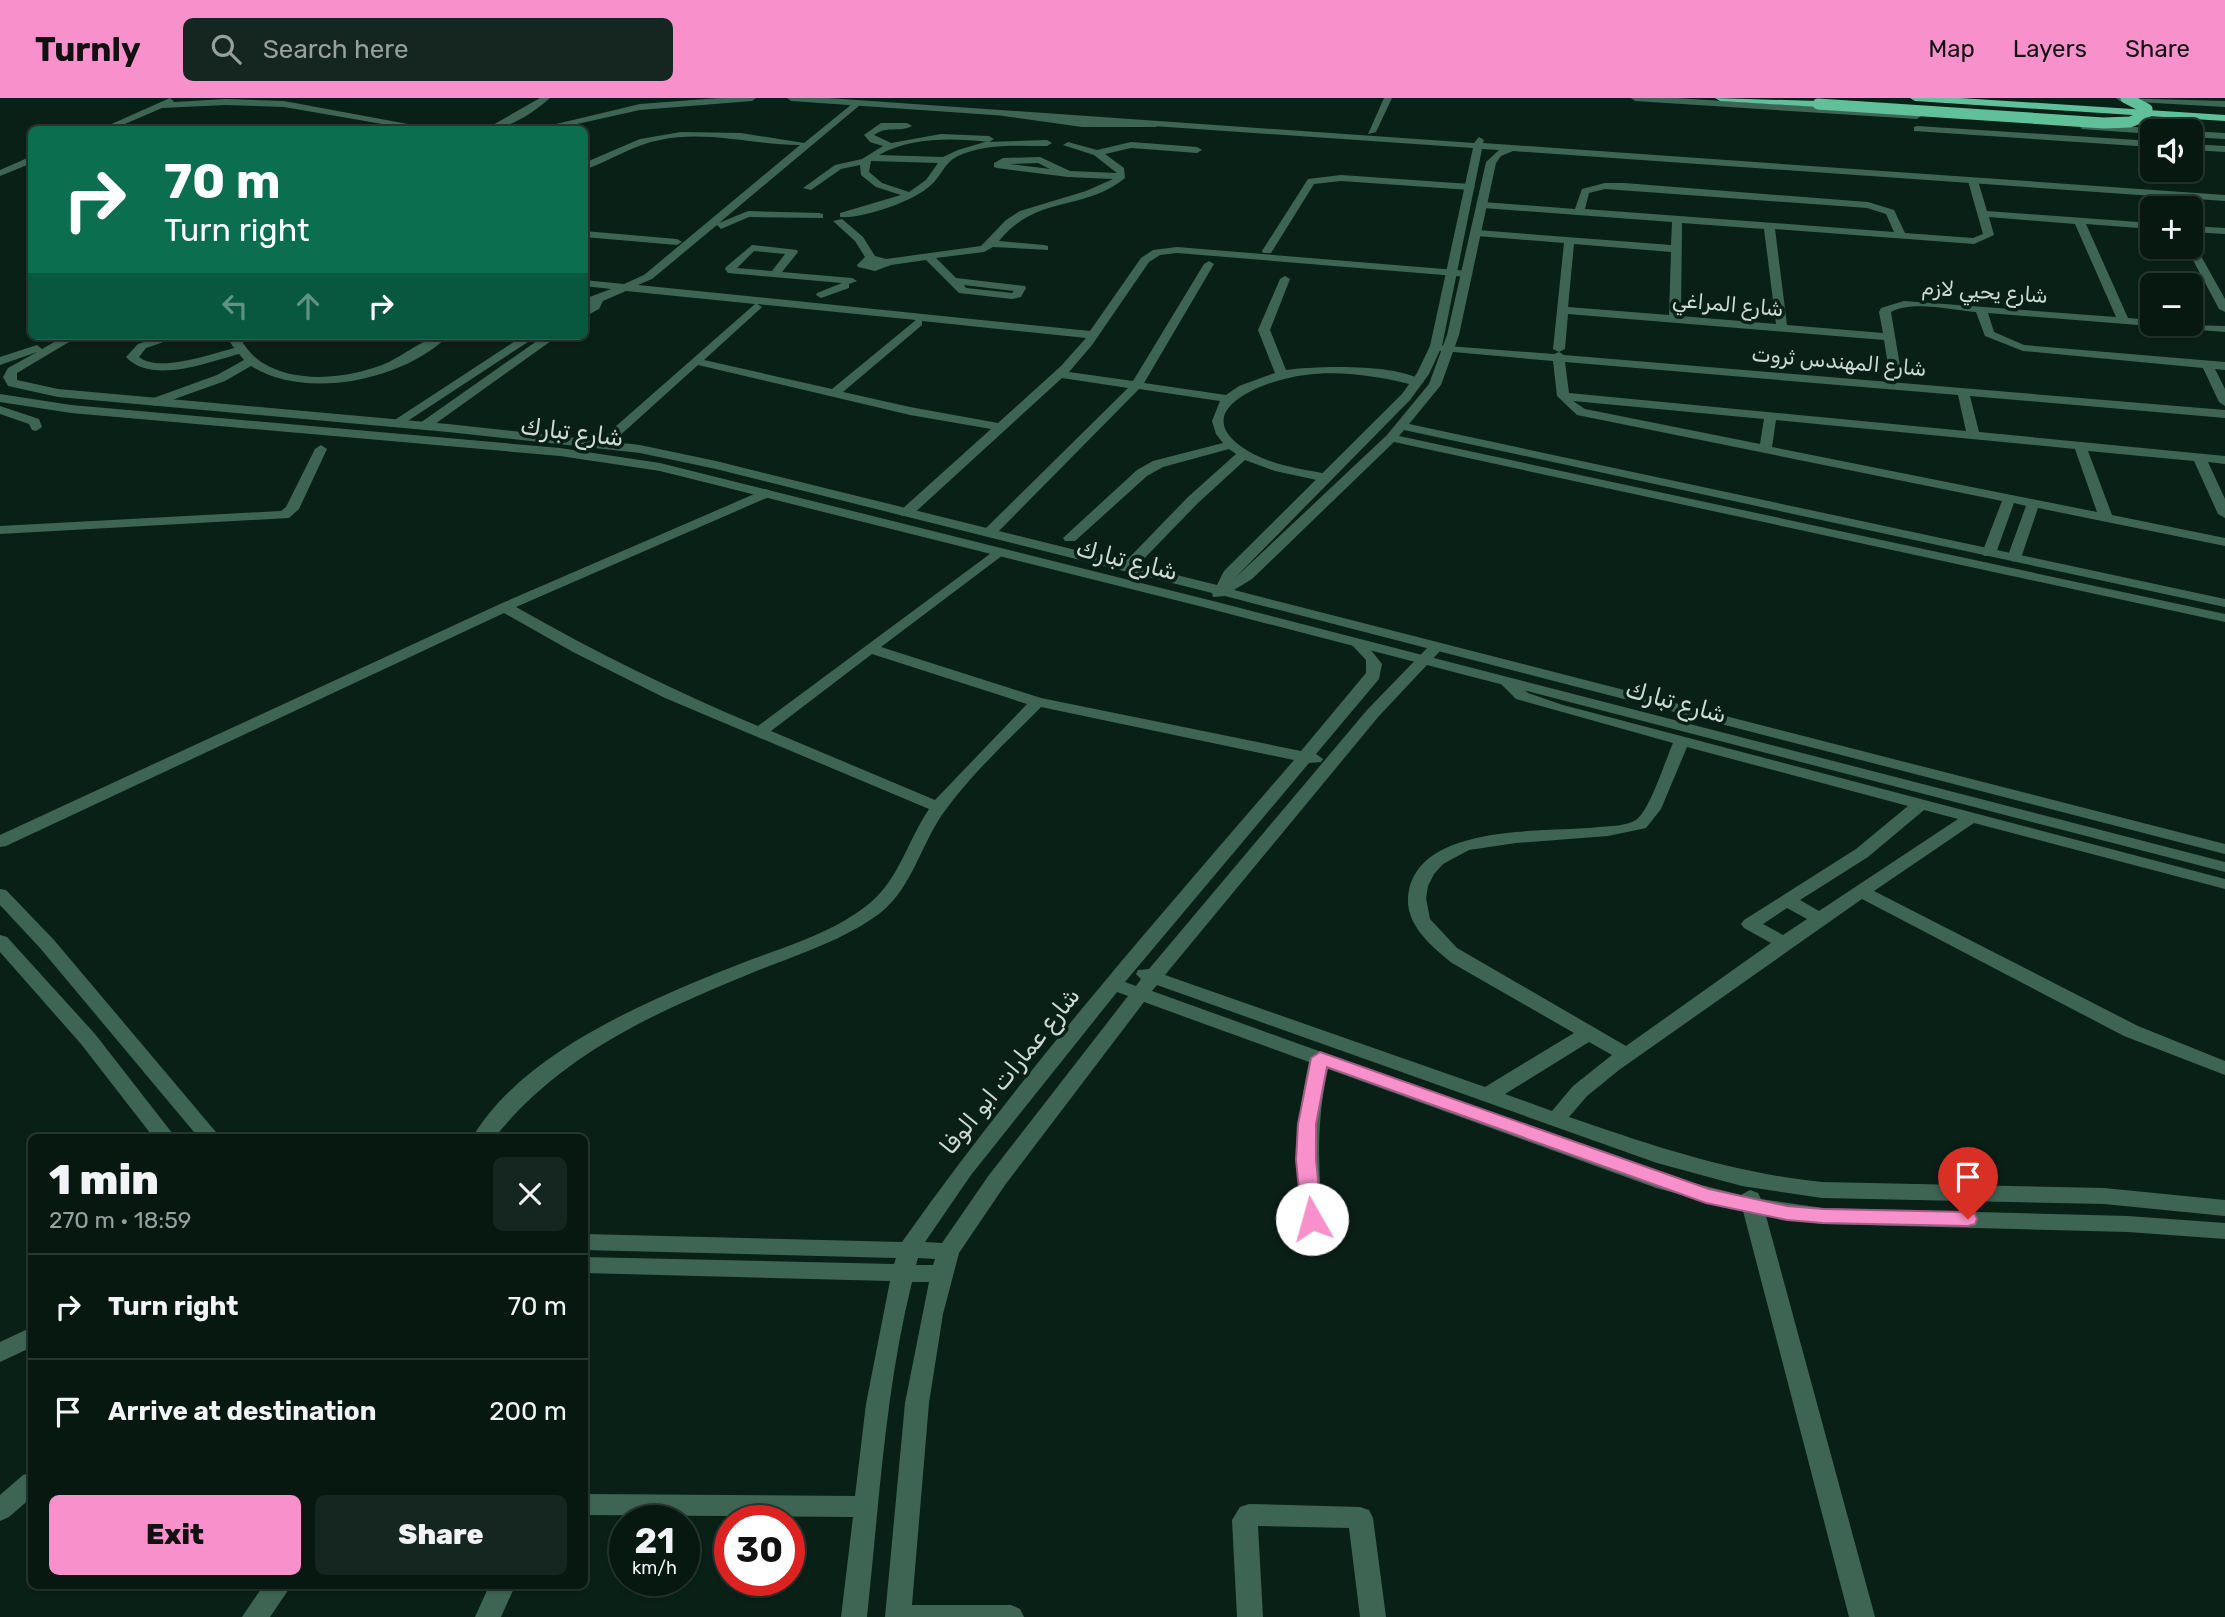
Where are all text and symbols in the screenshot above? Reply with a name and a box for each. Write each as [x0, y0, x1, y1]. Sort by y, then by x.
search box [183, 18, 673, 81]
text: Turnly [35, 30, 141, 69]
icon: search [207, 30, 245, 68]
text: Search here [263, 34, 409, 65]
text: Map [1928, 35, 1975, 63]
text: Layers [2013, 35, 2087, 63]
text: Share [2125, 35, 2190, 63]
map controls [2140, 119, 2203, 336]
button: sound [2140, 119, 2203, 182]
text: 70 m [164, 152, 281, 210]
icon: right [49, 154, 140, 245]
button: + [2140, 196, 2203, 259]
text: Turn right [164, 211, 309, 249]
button: − [2140, 273, 2203, 336]
street label: شارع يحيي لازم [1921, 274, 2049, 312]
icon: left [216, 287, 254, 325]
icon: ahead [289, 287, 327, 325]
icon: right [362, 287, 400, 325]
street label: شارع المراغي [1671, 287, 1785, 325]
street label: شارع المهندس ثروت [1750, 341, 1928, 383]
street label: شارع تبارك [519, 412, 625, 454]
street label: شارع تبارك [1073, 534, 1181, 588]
street label: شارع تبارك [1622, 675, 1730, 731]
street label: شارع عمارات ابو الوفا [934, 982, 1087, 1161]
pin [1938, 1147, 1998, 1219]
text: 1 min [49, 1155, 159, 1205]
button: close [493, 1157, 567, 1231]
icon: arrive [1949, 1158, 1987, 1196]
position arrow [1275, 1182, 1349, 1256]
text: 270 m · 18:59 [49, 1206, 192, 1234]
icon: right [49, 1288, 87, 1326]
text: Turn right [108, 1291, 238, 1322]
text: 70 m [508, 1291, 567, 1322]
icon: arrive [49, 1393, 87, 1431]
text: Arrive at destination [108, 1396, 376, 1427]
text: 200 m [489, 1396, 567, 1427]
button: Exit [49, 1495, 301, 1575]
button: Share [315, 1495, 567, 1575]
speed limit sign: 30 [714, 1505, 805, 1596]
text: 21 [634, 1520, 675, 1562]
text: km/h [632, 1557, 677, 1579]

